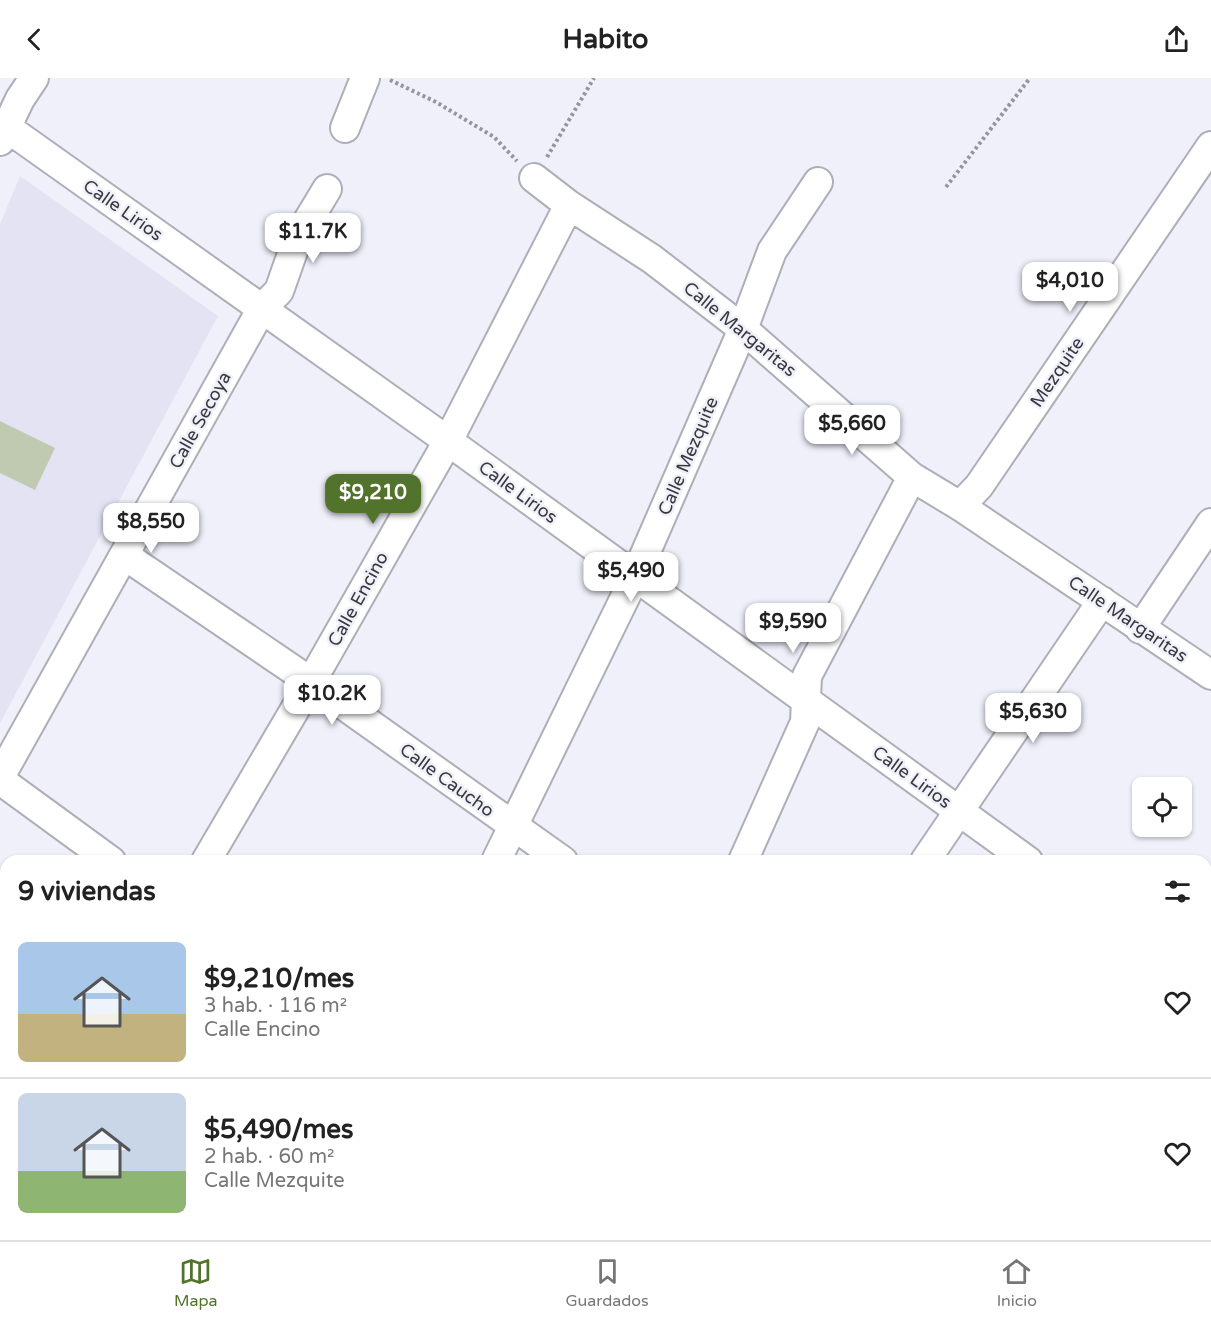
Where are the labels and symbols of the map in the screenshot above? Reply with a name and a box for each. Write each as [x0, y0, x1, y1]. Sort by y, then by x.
street label: Calle Lirios [79, 175, 167, 245]
pin: $11.7K [264, 213, 362, 264]
pin: $4,010 [1021, 262, 1119, 313]
street label: Calle Margaritas [679, 277, 801, 381]
street label: Mezquite [1026, 333, 1088, 411]
street label: Calle Secoya [164, 368, 236, 472]
street label: Calle Mezquite [653, 393, 723, 519]
pin: $5,660 [803, 405, 901, 456]
street label: Calle Lirios [474, 456, 562, 528]
pin: $9,210 [324, 474, 422, 525]
pin: $8,550 [102, 503, 200, 554]
street label: Calle Encino [323, 548, 393, 650]
pin: $5,490 [582, 552, 680, 603]
street label: Calle Margaritas [1064, 571, 1192, 667]
pin: $9,590 [744, 603, 842, 654]
pin: $10.2K [283, 675, 381, 726]
pin: $5,630 [984, 693, 1082, 744]
street label: Calle Caucho [395, 738, 499, 822]
street label: Calle Lirios [868, 741, 956, 813]

